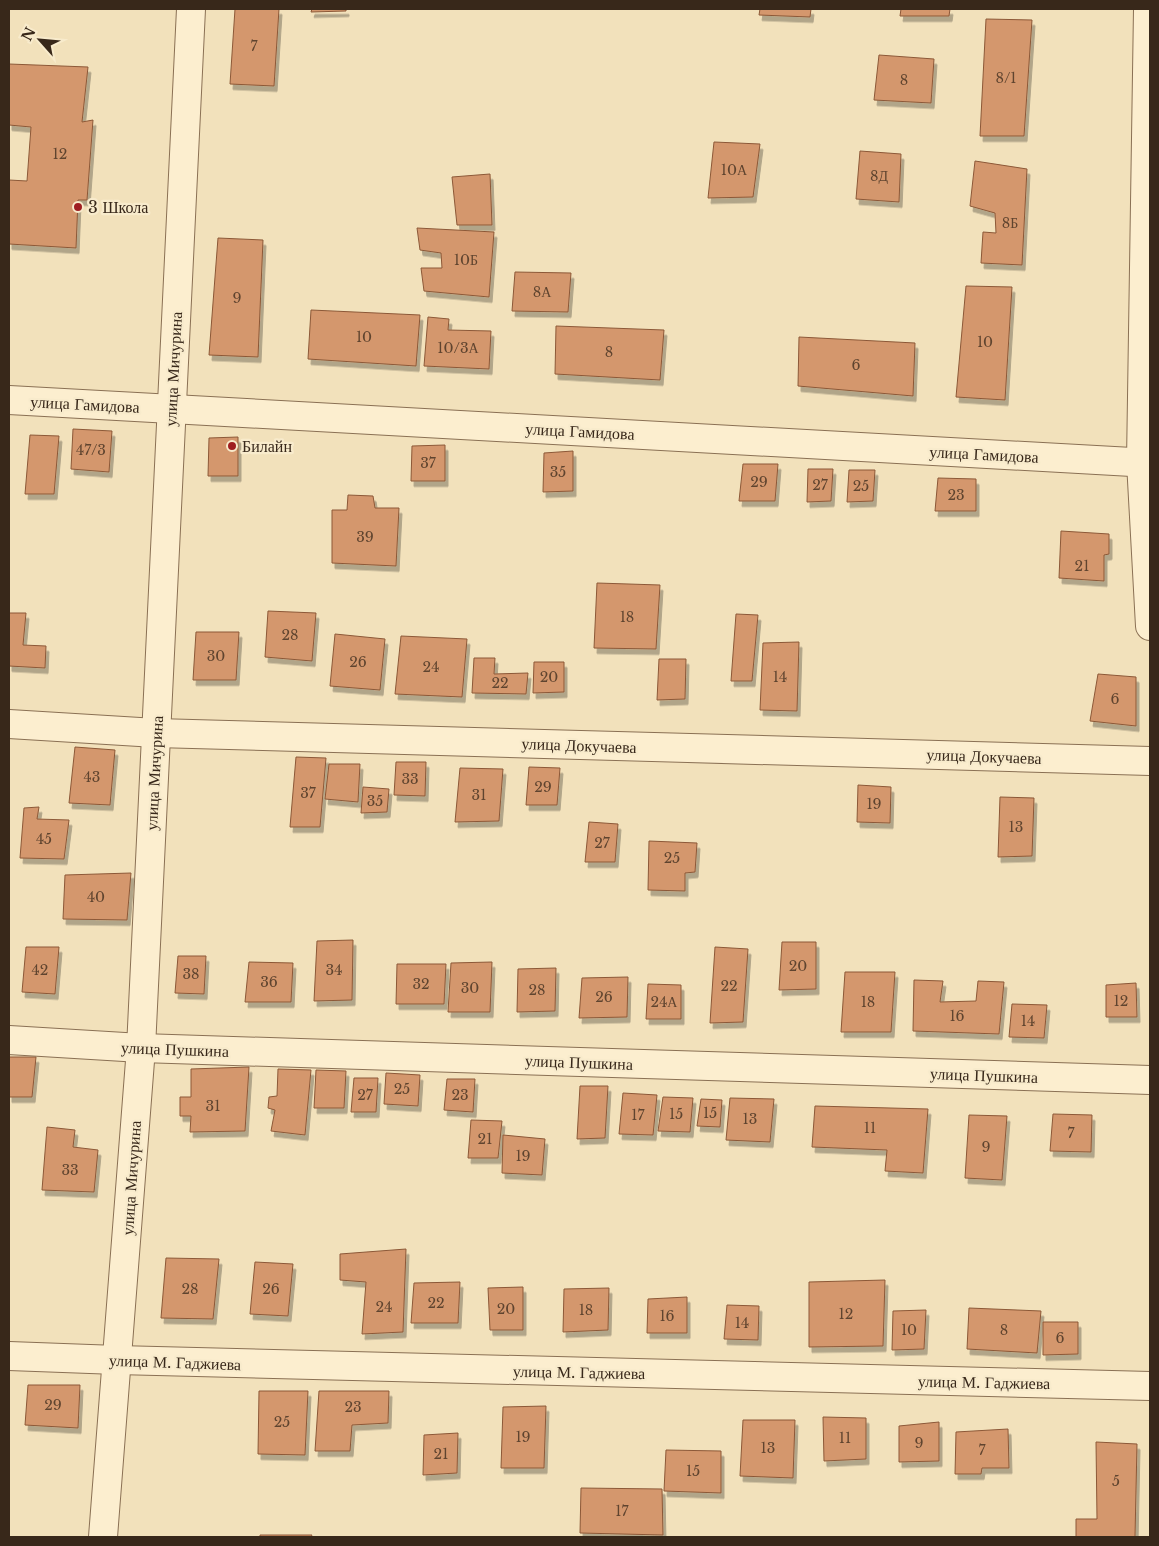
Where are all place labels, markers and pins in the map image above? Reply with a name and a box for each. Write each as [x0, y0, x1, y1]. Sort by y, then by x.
place label: 3 Школа [88, 197, 148, 217]
marker: 3 Школа [72, 201, 84, 213]
place label: Билайн [242, 436, 292, 456]
marker: Билайн [226, 440, 238, 452]

